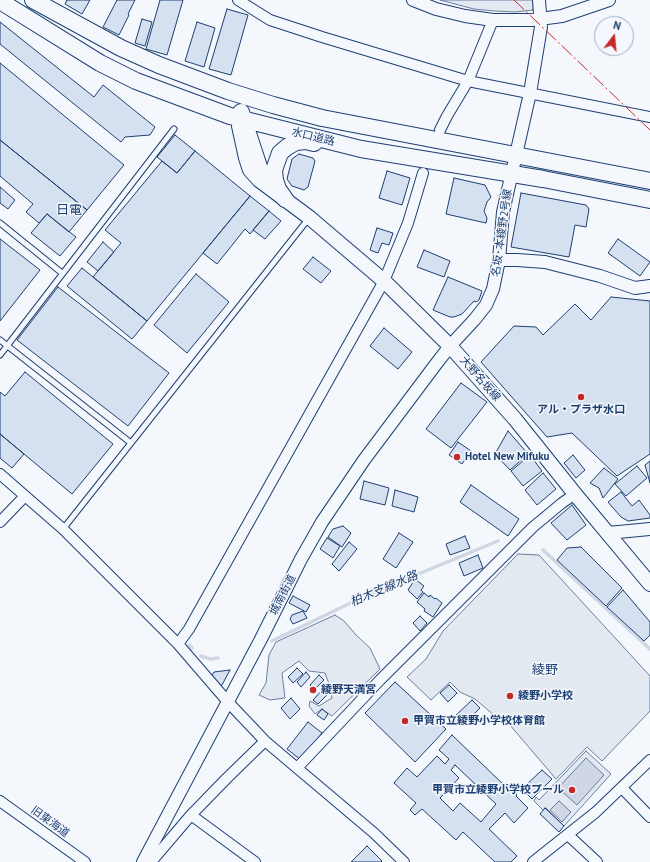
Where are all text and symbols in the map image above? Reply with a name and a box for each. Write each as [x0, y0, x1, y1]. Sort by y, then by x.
north arrow [594, 16, 634, 56]
text: N [612, 18, 622, 33]
street label: 水口道路 [290, 125, 336, 149]
street label: 名坂･本綾野2号線 [489, 188, 515, 278]
district label: 日電 [56, 202, 82, 218]
street label: 大野名坂線 [457, 354, 503, 404]
marker: アル・プラザ水口 [576, 392, 586, 402]
place label: アル・プラザ水口 [537, 403, 625, 417]
place label: Hotel New Mifuku [465, 450, 549, 464]
marker: Hotel New Mifuku [452, 452, 462, 462]
water label: 柏木支線水路 [348, 568, 420, 610]
street label: 城南街道 [267, 572, 299, 618]
district label: 綾野 [532, 662, 558, 678]
place label: 綾野天満宮 [321, 683, 376, 697]
marker: 綾野天満宮 [308, 685, 318, 695]
place label: 綾野小学校 [518, 689, 573, 703]
marker: 綾野小学校 [505, 691, 515, 701]
place label: 甲賀市立綾野小学校体育館 [413, 714, 545, 728]
marker: 甲賀市立綾野小学校体育館 [400, 716, 410, 726]
place label: 甲賀市立綾野小学校プール [432, 783, 564, 797]
marker: 甲賀市立綾野小学校プール [567, 785, 577, 795]
street label: 旧東海道 [28, 804, 72, 840]

